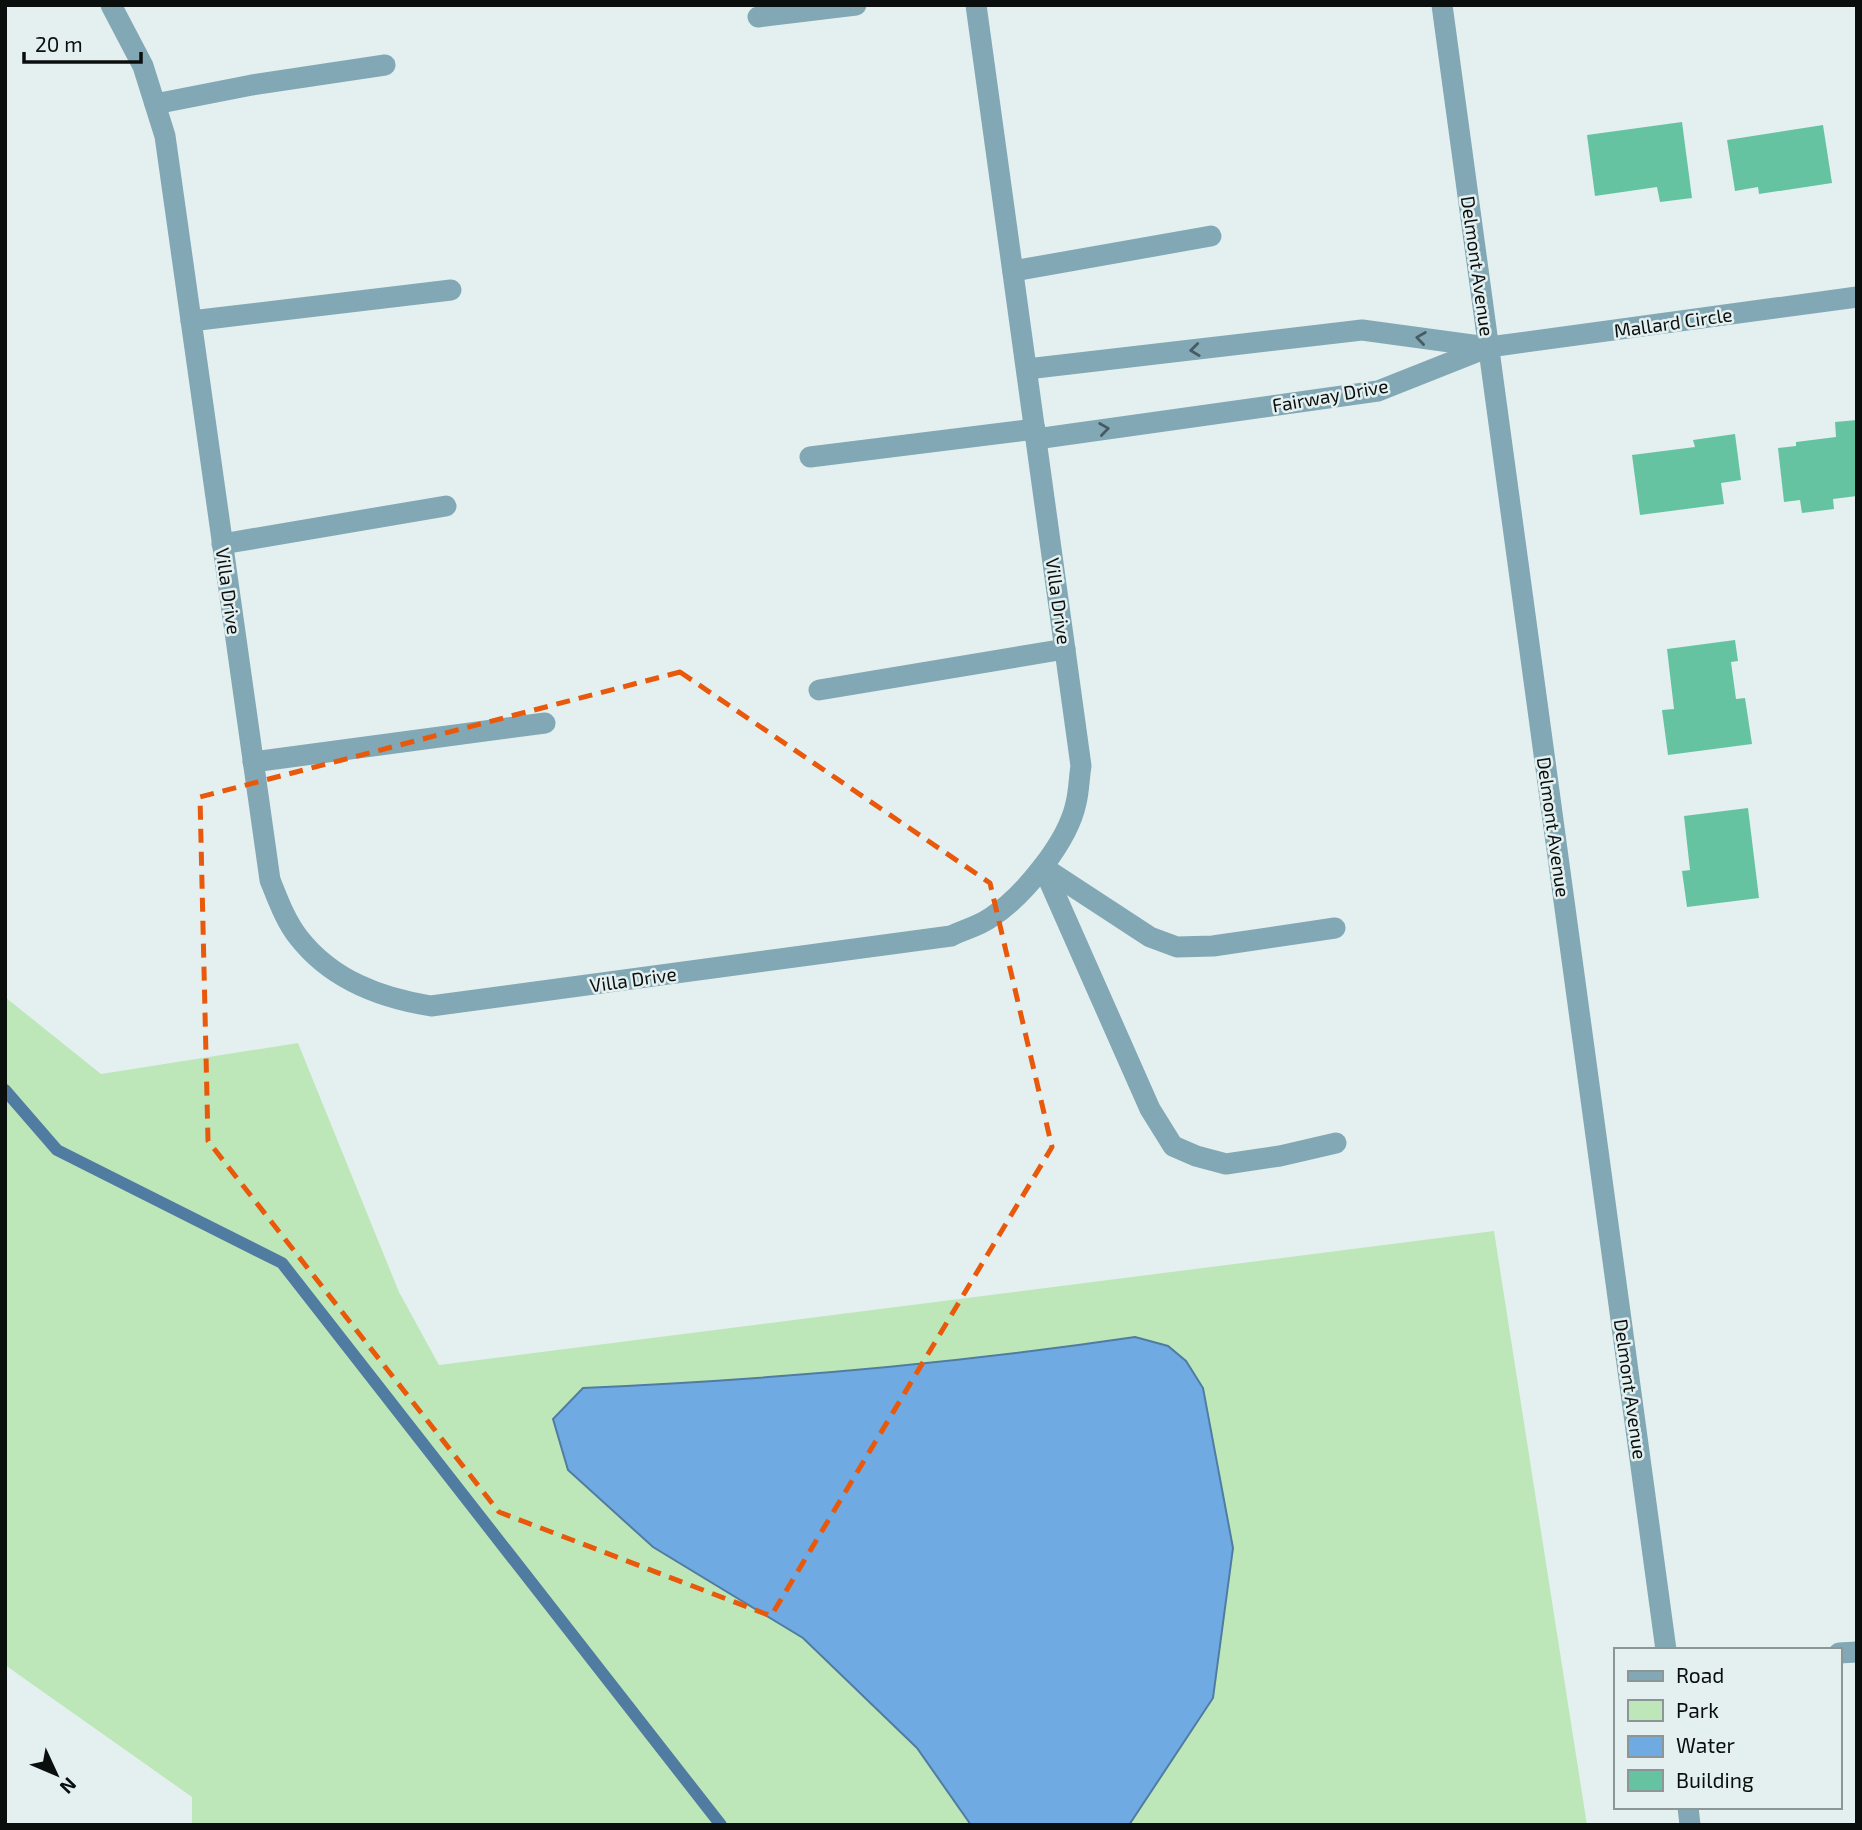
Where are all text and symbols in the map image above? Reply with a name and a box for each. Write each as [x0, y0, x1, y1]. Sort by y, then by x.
scale bar [24, 21, 142, 65]
text: 20 m [35, 31, 83, 56]
street label: Delmont Avenue [1457, 194, 1499, 338]
street label: Mallard Circle [1612, 302, 1734, 342]
one-way arrow [1415, 331, 1427, 346]
one-way arrow [1189, 342, 1201, 357]
street label: Fairway Drive [1270, 373, 1390, 417]
one-way arrow [1098, 422, 1110, 437]
street label: Villa Drive [212, 546, 246, 636]
street label: Villa Drive [1042, 556, 1076, 646]
street label: Delmont Avenue [1533, 755, 1575, 899]
street label: Villa Drive [588, 962, 678, 996]
street label: Delmont Avenue [1610, 1317, 1652, 1461]
legend [1614, 1648, 1841, 1809]
text: Road [1676, 1662, 1724, 1687]
text: Park [1676, 1697, 1719, 1722]
text: Water [1676, 1732, 1735, 1757]
north arrow [21, 1739, 91, 1809]
text: Building [1676, 1767, 1754, 1792]
text: N [56, 1773, 82, 1799]

